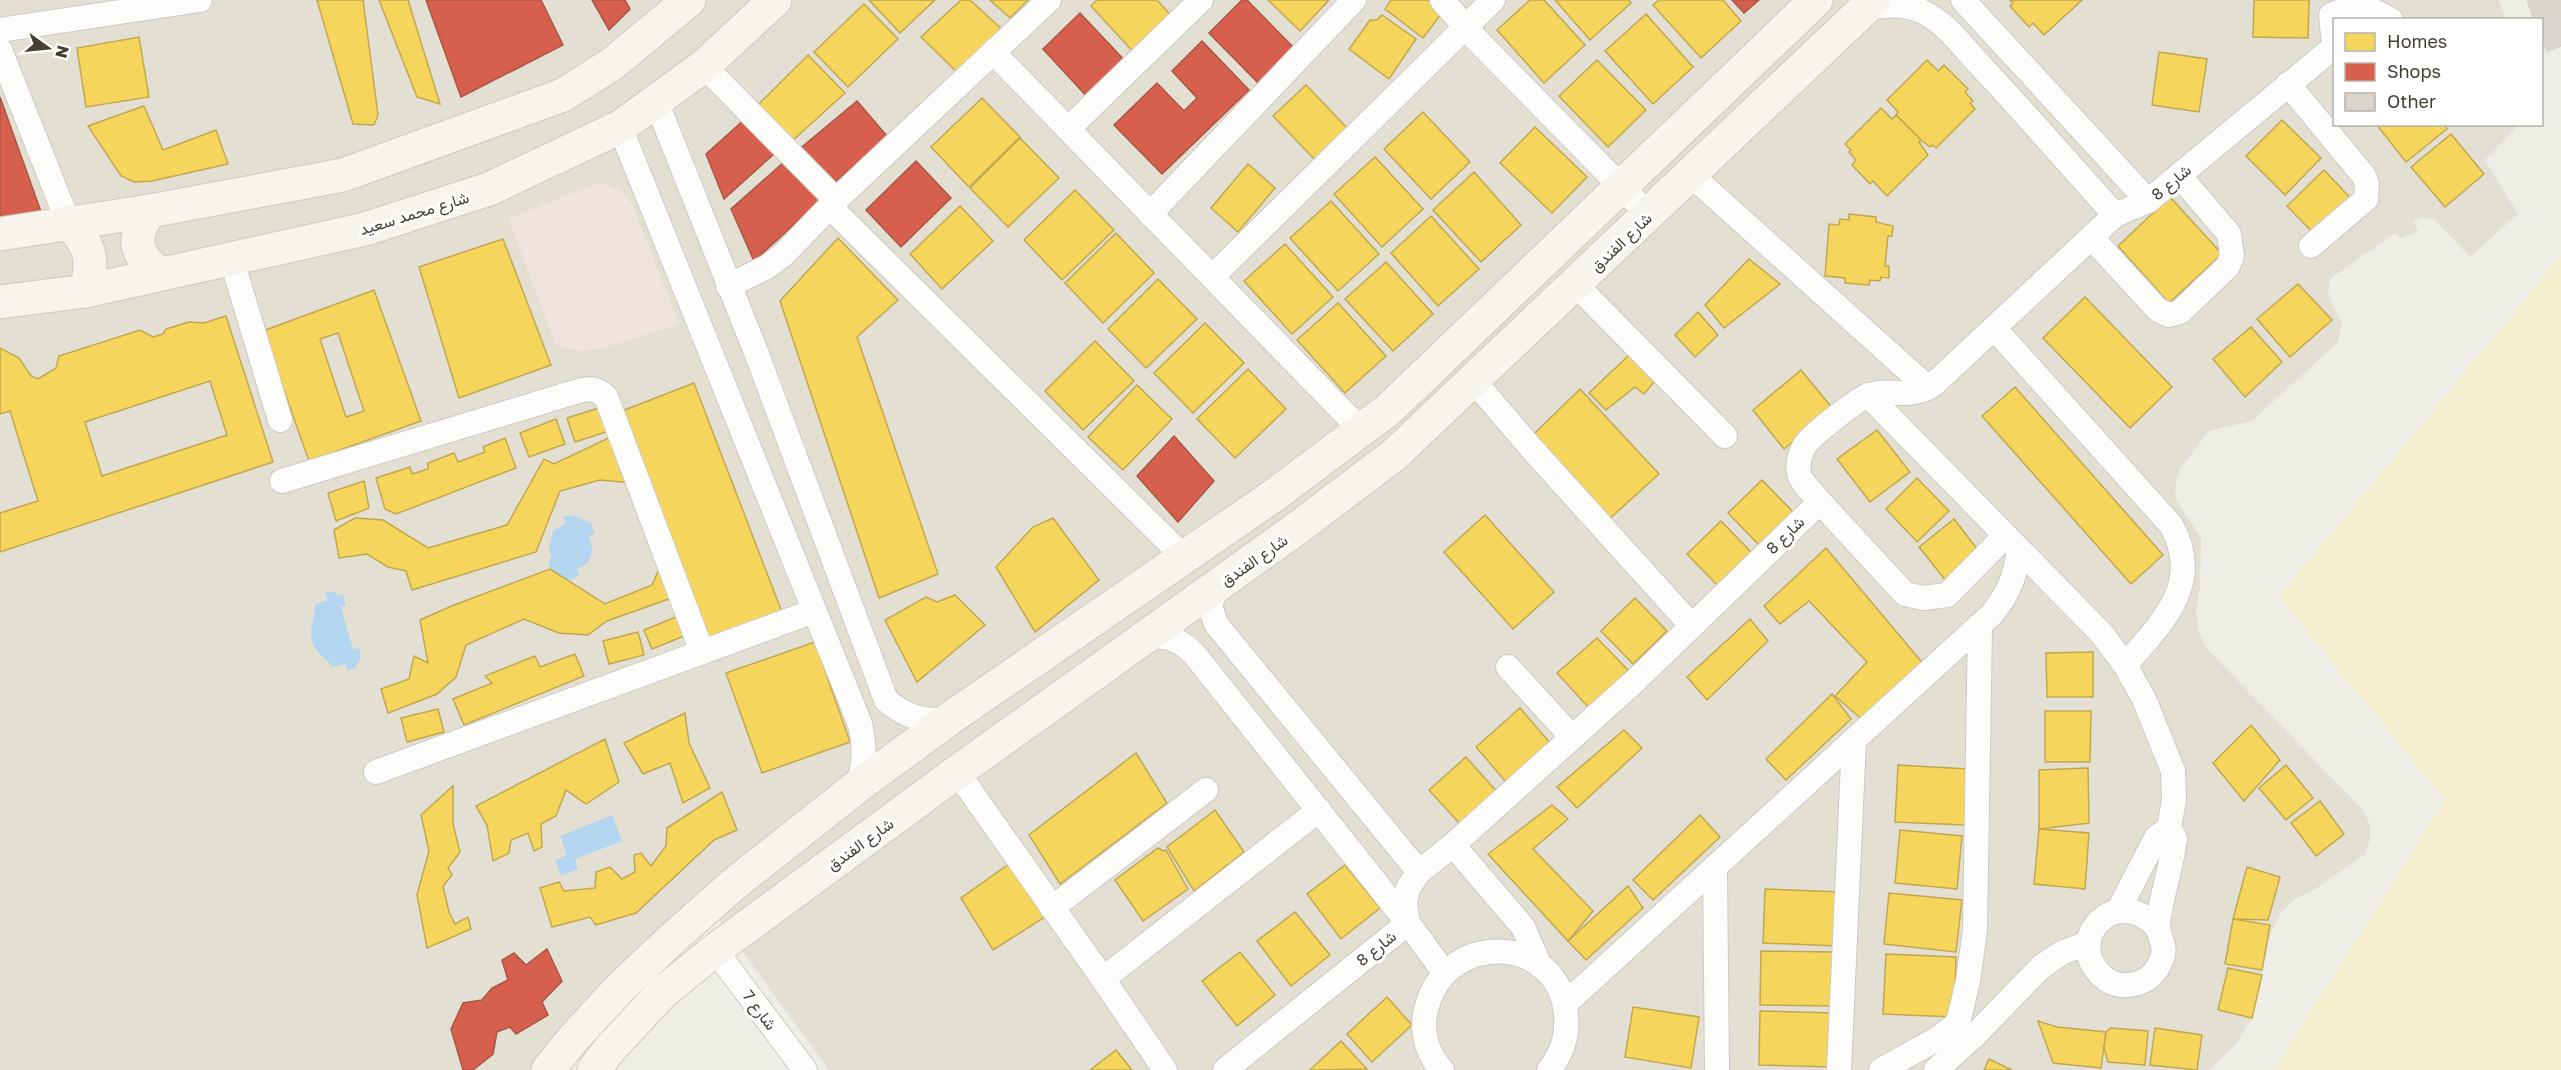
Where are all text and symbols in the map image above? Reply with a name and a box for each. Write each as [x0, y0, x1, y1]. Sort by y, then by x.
north arrow [18, 18, 78, 78]
legend [2333, 18, 2543, 126]
text: Homes [2387, 30, 2447, 52]
text: N [51, 43, 74, 60]
text: Shops [2387, 60, 2441, 82]
text: Other [2387, 90, 2436, 112]
street label: شارع 8 [2147, 160, 2196, 206]
street label: شارع محمد سعيد [357, 187, 472, 241]
street label: شارع الفندق [1586, 208, 1657, 278]
street label: شارع 8 [1762, 512, 1810, 560]
street label: شارع الفندق [1217, 530, 1293, 592]
street label: شارع الفندق [823, 813, 898, 876]
street label: شارع 8 [1352, 926, 1401, 972]
street label: شارع 7 [737, 986, 781, 1035]

